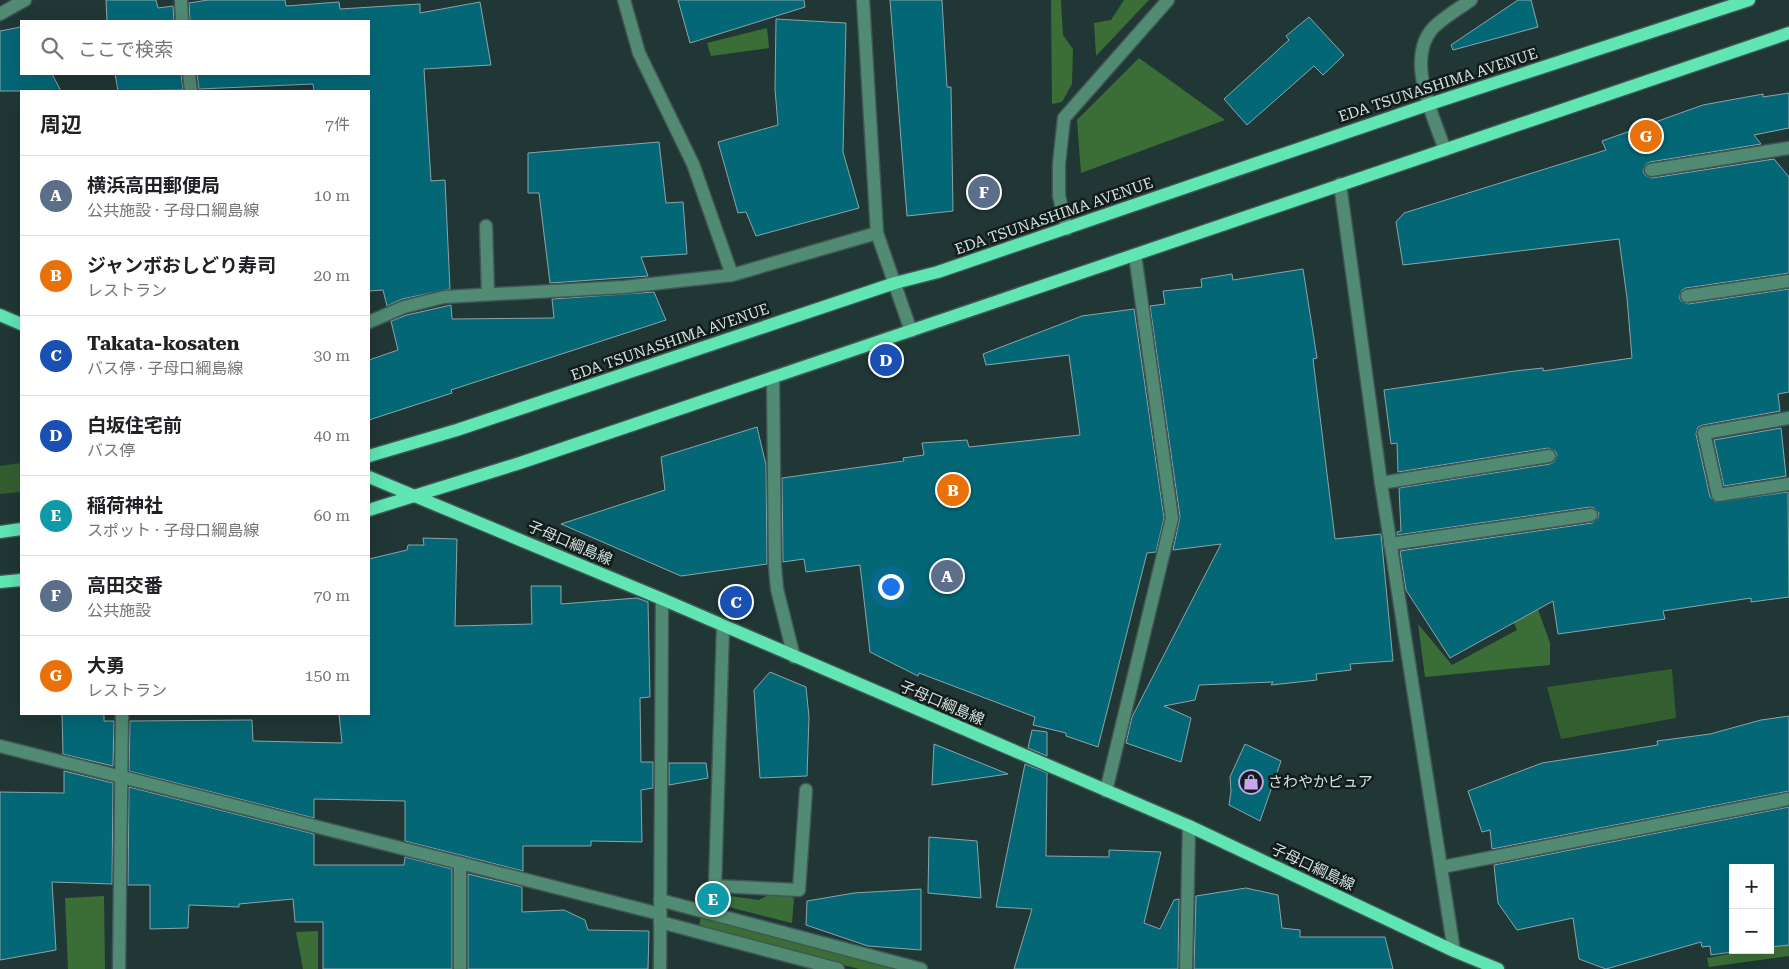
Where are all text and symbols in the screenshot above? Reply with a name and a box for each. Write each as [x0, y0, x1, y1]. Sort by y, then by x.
search box [20, 20, 370, 75]
icon: search [38, 34, 66, 62]
text: ここで検索 [78, 38, 173, 61]
street label: EDA TSUNASHIMA AVENUE [1336, 44, 1540, 126]
text: 周辺 [40, 113, 82, 137]
text: 7件 [325, 115, 350, 134]
pin: G [1630, 117, 1662, 155]
pin: F [968, 173, 1000, 211]
text: 横浜高田郵便局 [87, 174, 220, 197]
street label: EDA TSUNASHIMA AVENUE [953, 174, 1155, 258]
text: A [50, 186, 62, 205]
text: 10 m [313, 186, 350, 205]
text: 公共施設 · 子母口綱島線 [87, 201, 259, 220]
text: ジャンボおしどり寿司 [87, 254, 276, 277]
text: B [50, 266, 62, 285]
text: 20 m [313, 266, 350, 285]
text: レストラン [87, 281, 167, 300]
street label: EDA TSUNASHIMA AVENUE [569, 300, 771, 384]
text: Takata-kosaten [87, 332, 240, 355]
pin: D [870, 341, 902, 379]
text: C [50, 346, 62, 365]
text: 30 m [313, 346, 350, 365]
text: バス停 · 子母口綱島線 [87, 359, 243, 378]
text: 白坂住宅前 [87, 414, 182, 437]
text: D [50, 426, 62, 445]
text: 40 m [313, 426, 350, 445]
text: バス停 [87, 441, 135, 460]
pin: B [937, 471, 969, 509]
text: 稲荷神社 [87, 494, 163, 517]
text: E [51, 506, 61, 525]
text: 60 m [313, 506, 350, 525]
street label: 子母口綱島線 [525, 517, 615, 569]
text: スポット · 子母口綱島線 [87, 521, 259, 540]
pin: A [931, 557, 963, 595]
text: 高田交番 [87, 574, 163, 597]
your location [878, 574, 904, 600]
pin: C [720, 583, 752, 621]
text: F [51, 586, 61, 605]
text: 70 m [313, 586, 350, 605]
text: 公共施設 [87, 601, 151, 620]
text: 大勇 [87, 654, 125, 677]
text: G [50, 666, 62, 685]
text: 150 m [304, 666, 350, 685]
street label: 子母口綱島線 [897, 677, 987, 729]
text: レストラン [87, 681, 167, 700]
shop icon: さわやかピュア [1238, 769, 1264, 795]
place label: さわやかピュア [1268, 773, 1373, 791]
street label: 子母口綱島線 [1268, 840, 1358, 894]
map controls [1729, 864, 1774, 954]
button: + [1729, 864, 1774, 909]
pin: E [697, 880, 729, 918]
button: − [1729, 909, 1774, 954]

